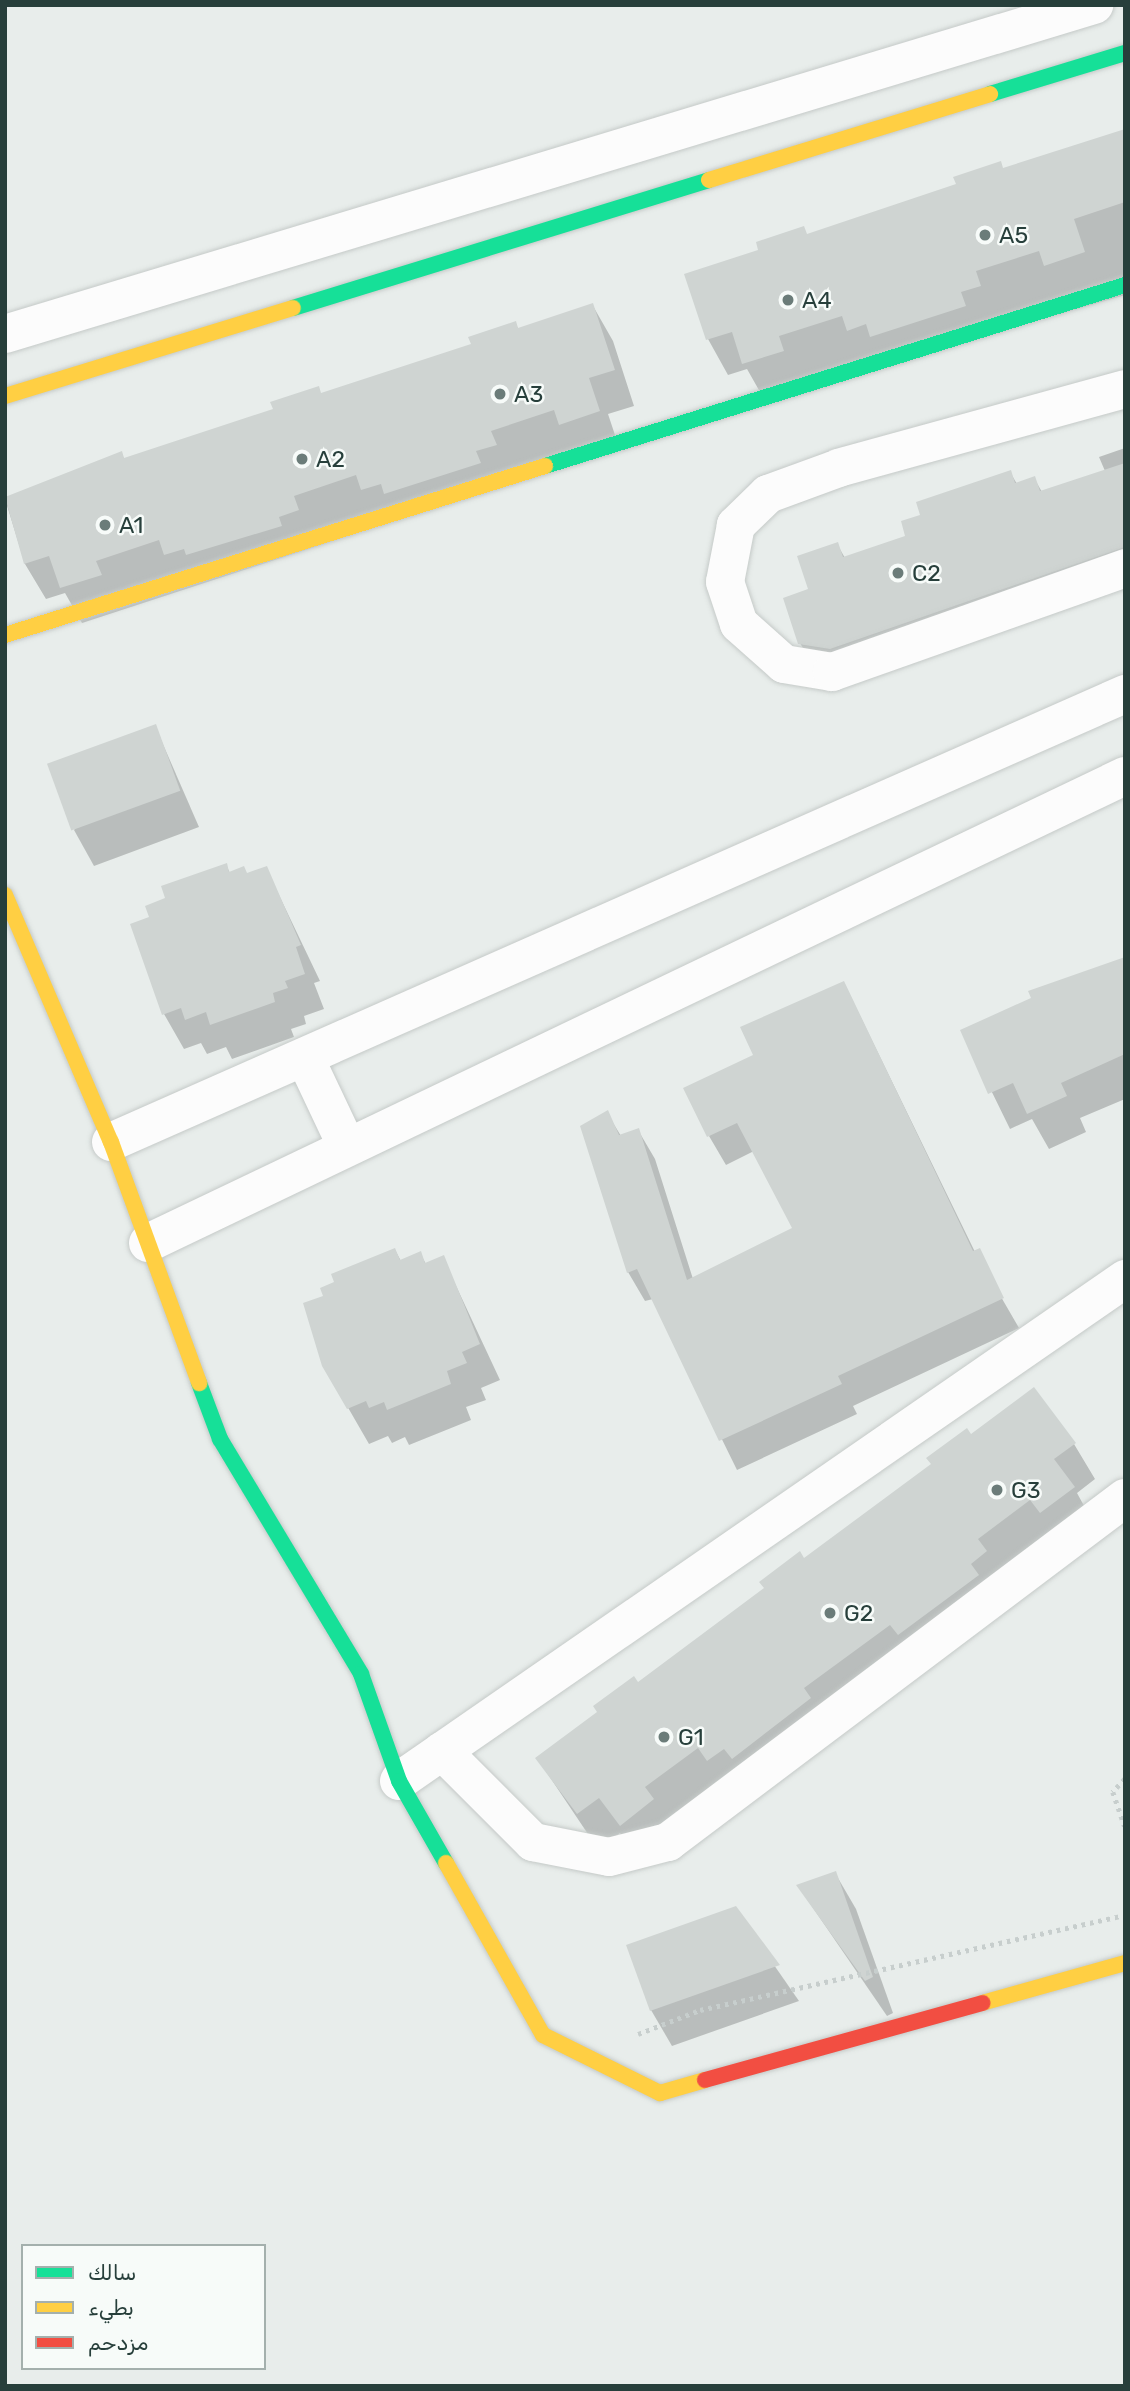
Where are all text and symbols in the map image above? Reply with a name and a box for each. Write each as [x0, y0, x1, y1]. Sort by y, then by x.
place label: A5 [999, 221, 1028, 249]
marker: A5 [977, 227, 993, 243]
place label: A4 [802, 286, 832, 314]
marker: A4 [780, 292, 796, 308]
place label: A3 [514, 380, 543, 408]
marker: A3 [492, 386, 508, 402]
place label: A2 [316, 445, 345, 473]
marker: A2 [294, 451, 310, 467]
place label: A1 [119, 511, 143, 539]
marker: A1 [97, 517, 113, 533]
place label: C2 [912, 559, 941, 587]
marker: C2 [890, 565, 906, 581]
place label: G3 [1011, 1476, 1040, 1504]
marker: G3 [989, 1482, 1005, 1498]
place label: G2 [844, 1599, 873, 1627]
marker: G2 [822, 1605, 838, 1621]
place label: G1 [678, 1723, 704, 1751]
marker: G1 [656, 1729, 672, 1745]
legend [21, 2244, 266, 2370]
text: سالك [88, 2260, 136, 2285]
text: بطيء [88, 2295, 134, 2320]
text: مزدحم [88, 2330, 148, 2355]

